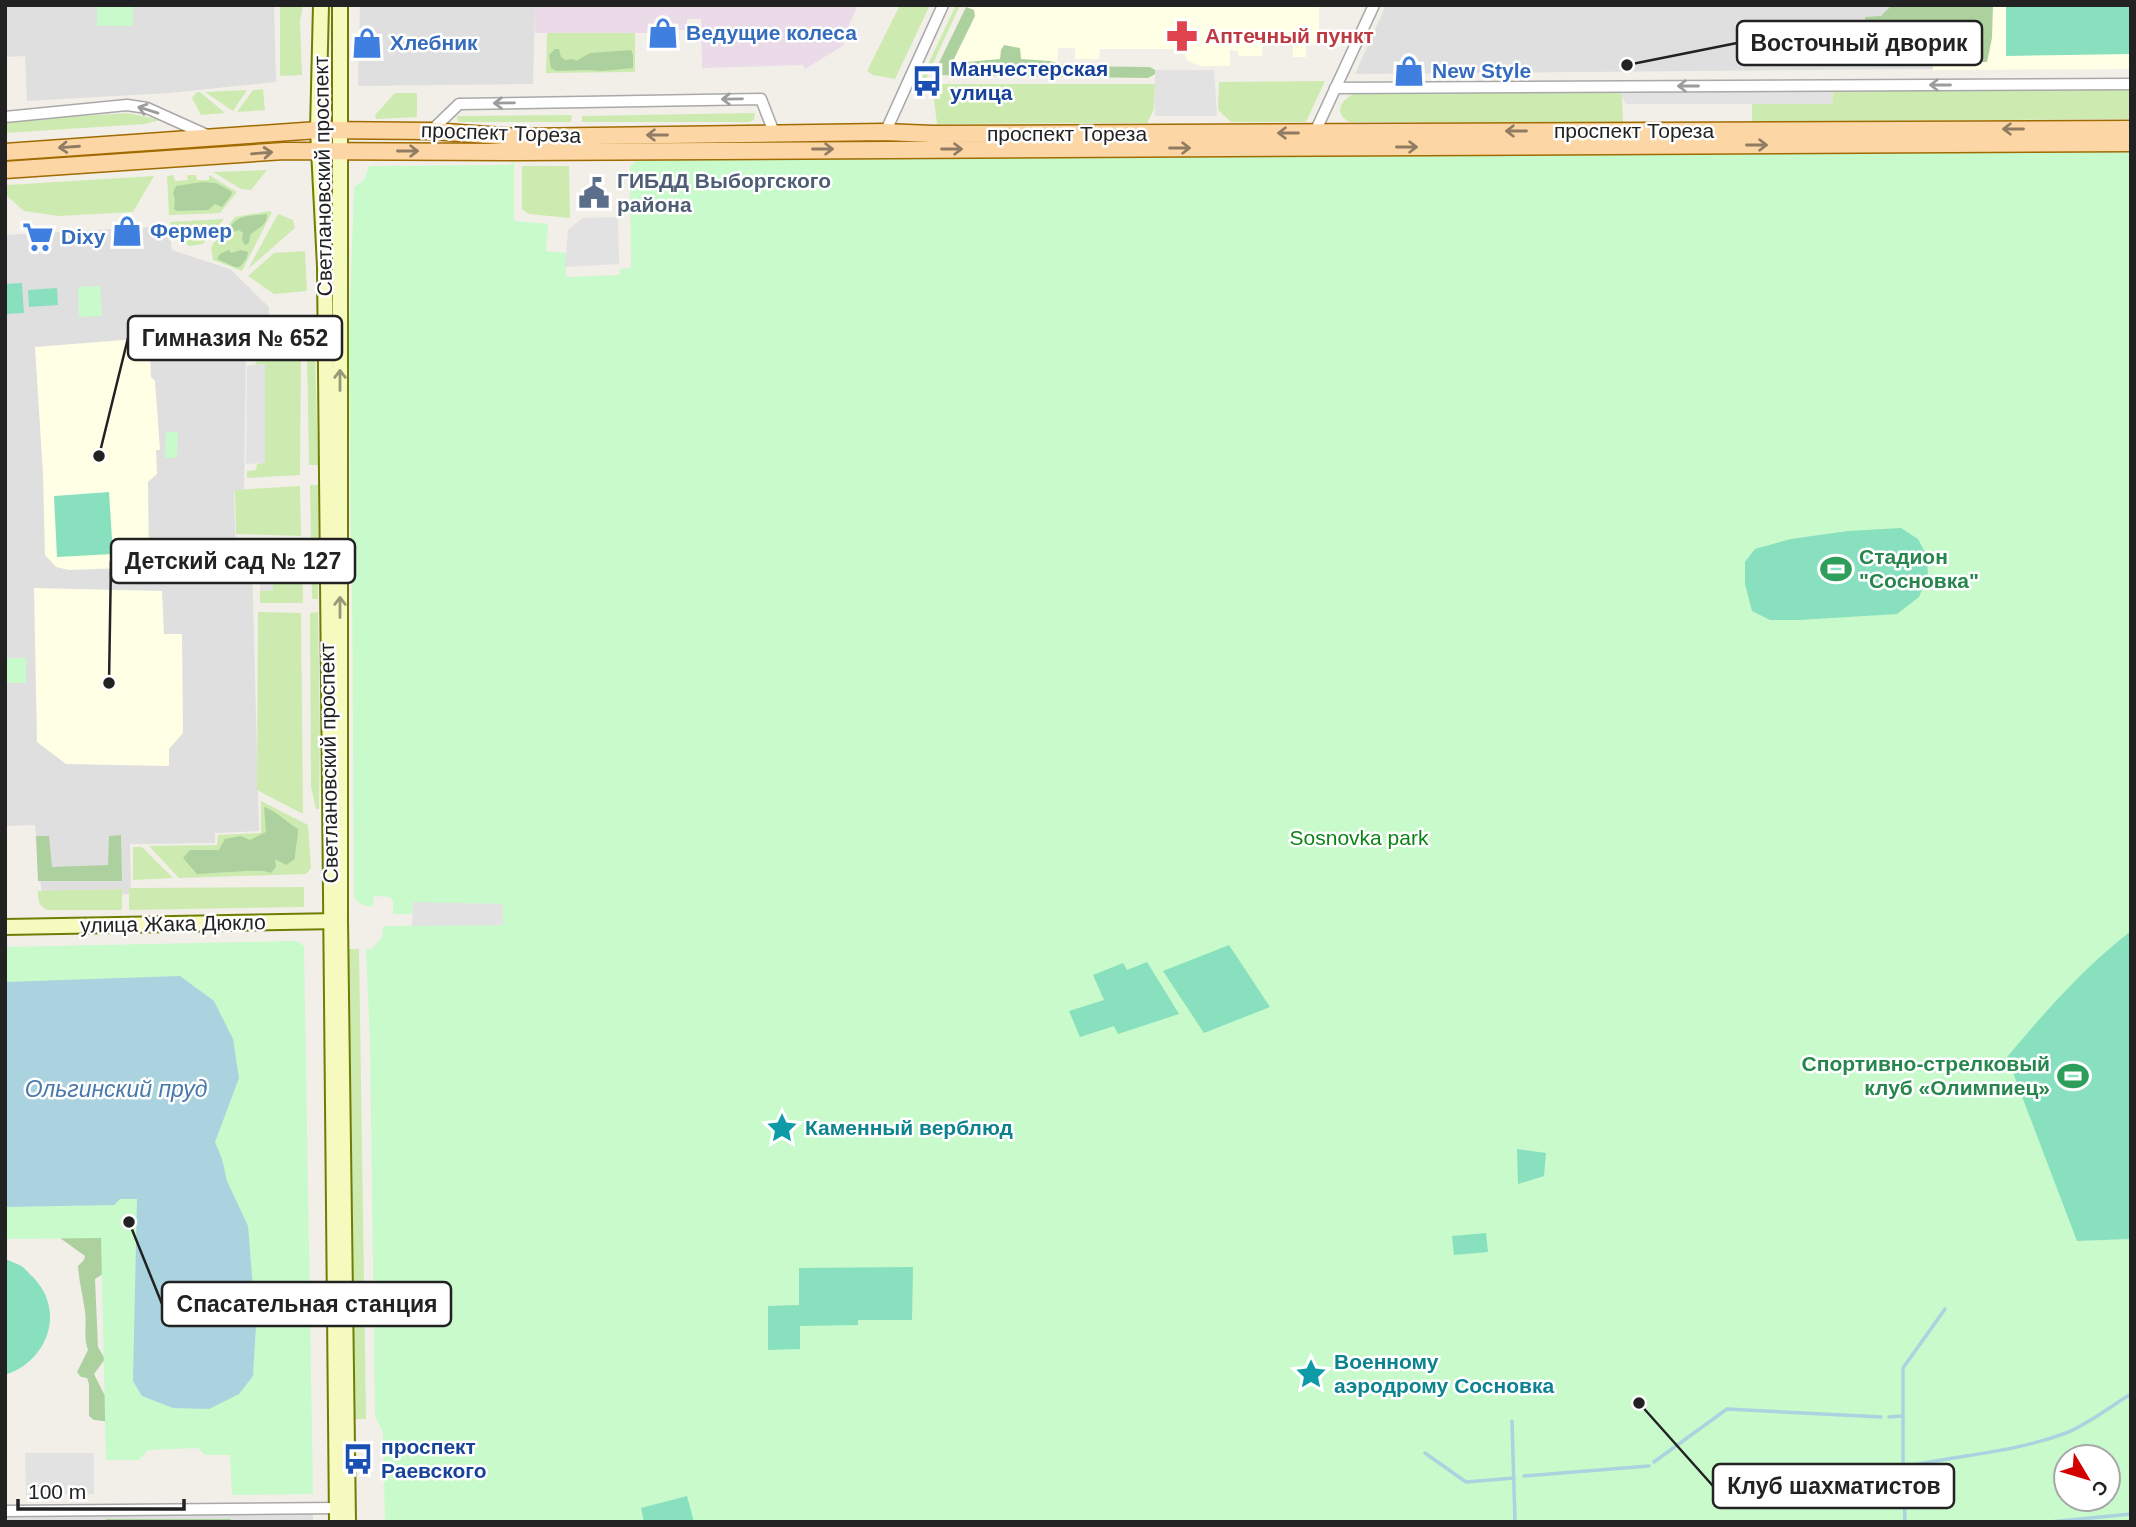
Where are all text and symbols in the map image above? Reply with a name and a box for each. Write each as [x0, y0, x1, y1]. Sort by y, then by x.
shop icon: Ведущие колеса [646, 16, 680, 50]
pharmacy icon: Аптечный пункт [1165, 19, 1199, 53]
place label: Ведущие колеса [686, 21, 857, 44]
callout: Восточный дворик [1737, 21, 1982, 65]
place label: Аптечный пункт [1205, 24, 1374, 47]
shop icon: Хлебник [350, 26, 384, 60]
text: Восточный дворик [1750, 30, 1968, 56]
place label: Хлебник [390, 31, 478, 54]
shop icon: New Style [1392, 54, 1426, 88]
street label: Светлановский проспект [309, 55, 336, 297]
place label: Манчестерская улица [950, 57, 1108, 104]
place label: New Style [1432, 59, 1531, 82]
bus stop icon: Манчестерская улица [910, 64, 944, 98]
one-way arrow [1929, 78, 1952, 92]
one-way arrow [1677, 79, 1700, 93]
one-way arrow [721, 92, 744, 106]
one-way arrow [493, 97, 516, 110]
one-way arrow [138, 102, 160, 115]
street label: проспект Тореза [421, 118, 582, 147]
street label: проспект Тореза [1554, 119, 1714, 142]
street label: проспект Тореза [987, 122, 1147, 145]
one-way arrow [2002, 122, 2025, 136]
one-way arrow [1505, 124, 1528, 138]
one-way arrow [1277, 126, 1300, 140]
one-way arrow [646, 128, 669, 142]
one-way arrow [1746, 138, 1769, 152]
one-way arrow [1396, 140, 1419, 154]
one-way arrow [59, 141, 81, 154]
one-way arrow [1168, 141, 1191, 155]
one-way arrow [812, 142, 835, 156]
one-way arrow [941, 142, 964, 156]
one-way arrow [396, 144, 419, 158]
one-way arrow [250, 146, 273, 159]
place label: ГИБДД Выборгского района [617, 169, 831, 216]
public building icon: ГИБДД Выборгского района [577, 176, 611, 210]
shop icon: Фермер [110, 214, 144, 248]
place label: Фермер [150, 219, 232, 242]
supermarket icon: Dixy [21, 220, 55, 254]
place label: Dixy [61, 225, 106, 248]
callout: Гимназия № 652 [128, 316, 342, 360]
text: Гимназия № 652 [142, 325, 328, 351]
one-way arrow [333, 369, 347, 392]
callout: Детский сад № 127 [111, 539, 355, 583]
place label: Стадион "Сосновка" [1859, 545, 1979, 592]
text: Детский сад № 127 [125, 548, 341, 574]
sports icon: Стадион "Сосновка" [1819, 552, 1853, 586]
one-way arrow [333, 596, 347, 619]
street label: Светлановский проспект [315, 642, 342, 884]
park label: Sosnovka park [1290, 826, 1429, 849]
street label: улица Жака Дюкло [80, 910, 266, 937]
place label: Спортивно-стрелковый клуб «Олимпиец» [1802, 1052, 2050, 1099]
sports icon: Спортивно-стрелковый клуб «Олимпиец» [2056, 1059, 2090, 1093]
water label: Ольгинский пруд [25, 1076, 207, 1102]
place icon: Каменный верблюд [765, 1111, 799, 1145]
place label: Каменный верблюд [805, 1116, 1013, 1139]
callout: Спасательная станция [162, 1282, 451, 1326]
text: Спасательная станция [177, 1291, 437, 1317]
place label: Военному аэродрому Сосновка [1334, 1350, 1554, 1397]
place icon: Военному аэродрому Сосновка [1294, 1357, 1328, 1391]
place label: проспект Раевского [381, 1435, 487, 1482]
bus stop icon: проспект Раевского [341, 1442, 375, 1476]
north arrow [2052, 1443, 2122, 1513]
callout: Клуб шахматистов [1713, 1464, 1954, 1508]
scale bar [18, 1468, 184, 1512]
text: Клуб шахматистов [1727, 1473, 1941, 1499]
text: С [2087, 1476, 2113, 1500]
text: 100 m [28, 1480, 86, 1503]

